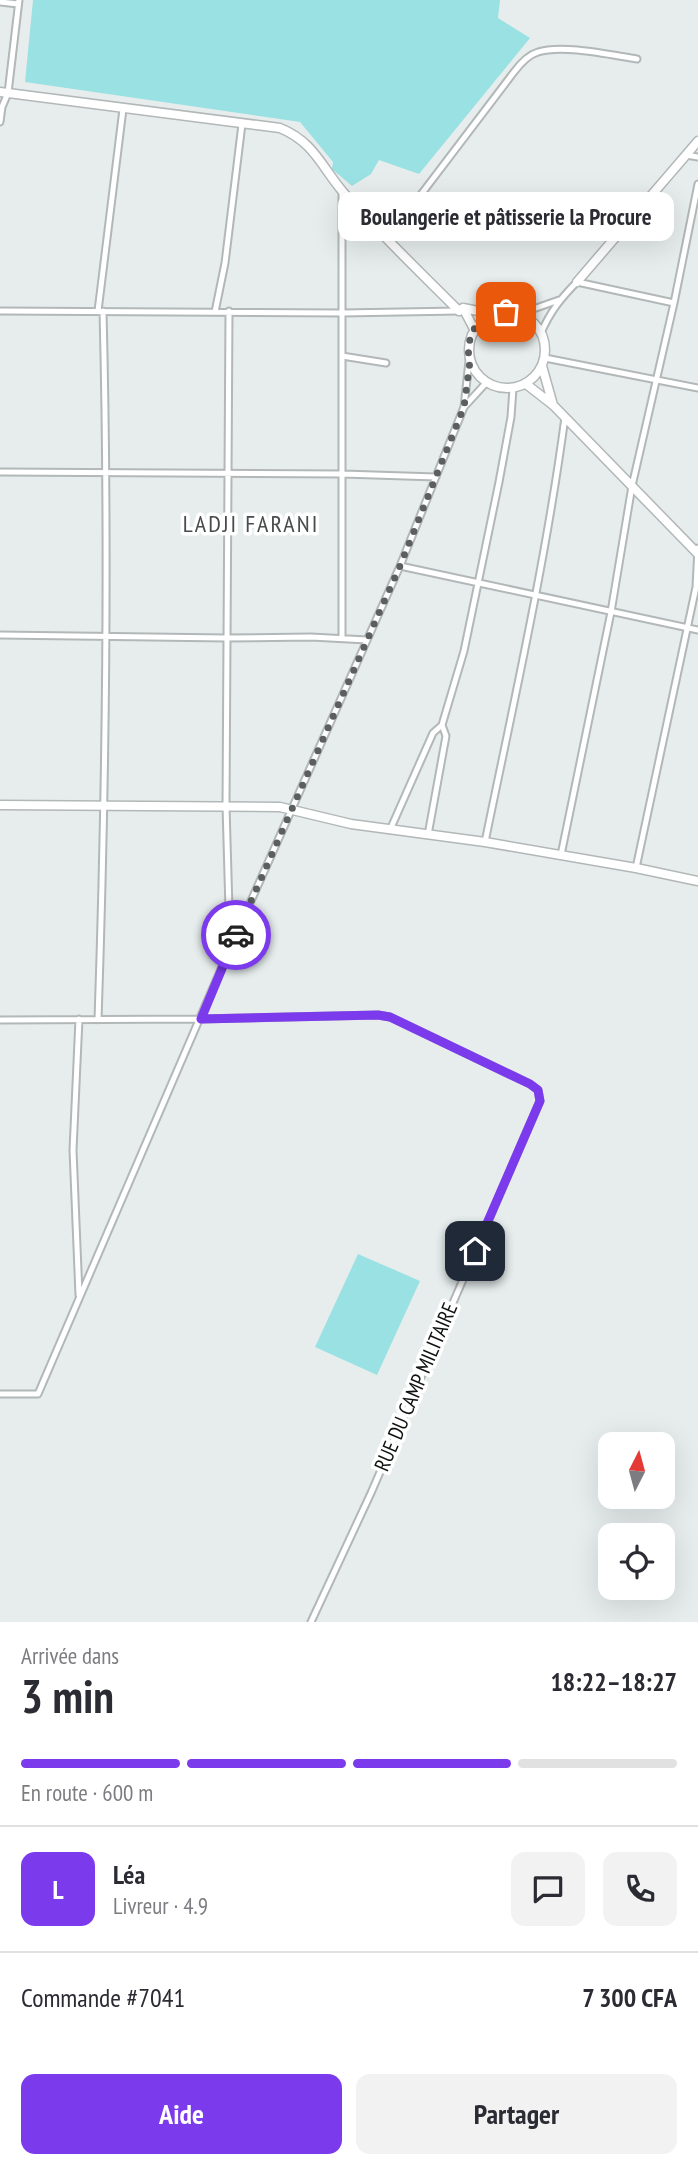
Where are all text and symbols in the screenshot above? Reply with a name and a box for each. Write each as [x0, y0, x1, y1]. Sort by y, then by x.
callout: Boulangerie et pâtisserie la Procure [338, 193, 674, 242]
text: Boulangerie et pâtisserie la Procure [360, 202, 652, 231]
pin [476, 282, 536, 342]
icon: bag [487, 293, 525, 331]
district label: LADJI FARANI [183, 508, 319, 539]
courier [201, 900, 271, 970]
icon: car [217, 916, 255, 954]
pin [445, 1221, 505, 1281]
icon: home [456, 1232, 494, 1270]
street label: RUE DU CAMP MILITAIRE [368, 1298, 463, 1475]
north arrow [598, 1432, 676, 1508]
map controls [598, 1432, 675, 1600]
button: locate [598, 1523, 675, 1600]
text: Arrivée dans [21, 1641, 119, 1670]
text: 18:22–18:27 [550, 1665, 677, 1698]
text: 3 min [21, 1666, 114, 1726]
text: En route · 600 m [21, 1778, 153, 1807]
button: chat [511, 1852, 585, 1926]
button: phone [603, 1852, 677, 1926]
text: Léa [113, 1858, 145, 1891]
text: L [52, 1873, 64, 1906]
text: Livreur · 4.9 [113, 1891, 208, 1920]
text: Commande #7041 [21, 1981, 185, 2014]
text: 7 300 CFA [582, 1981, 677, 2014]
button: Aide [21, 2074, 342, 2154]
button: Partager [356, 2074, 677, 2154]

